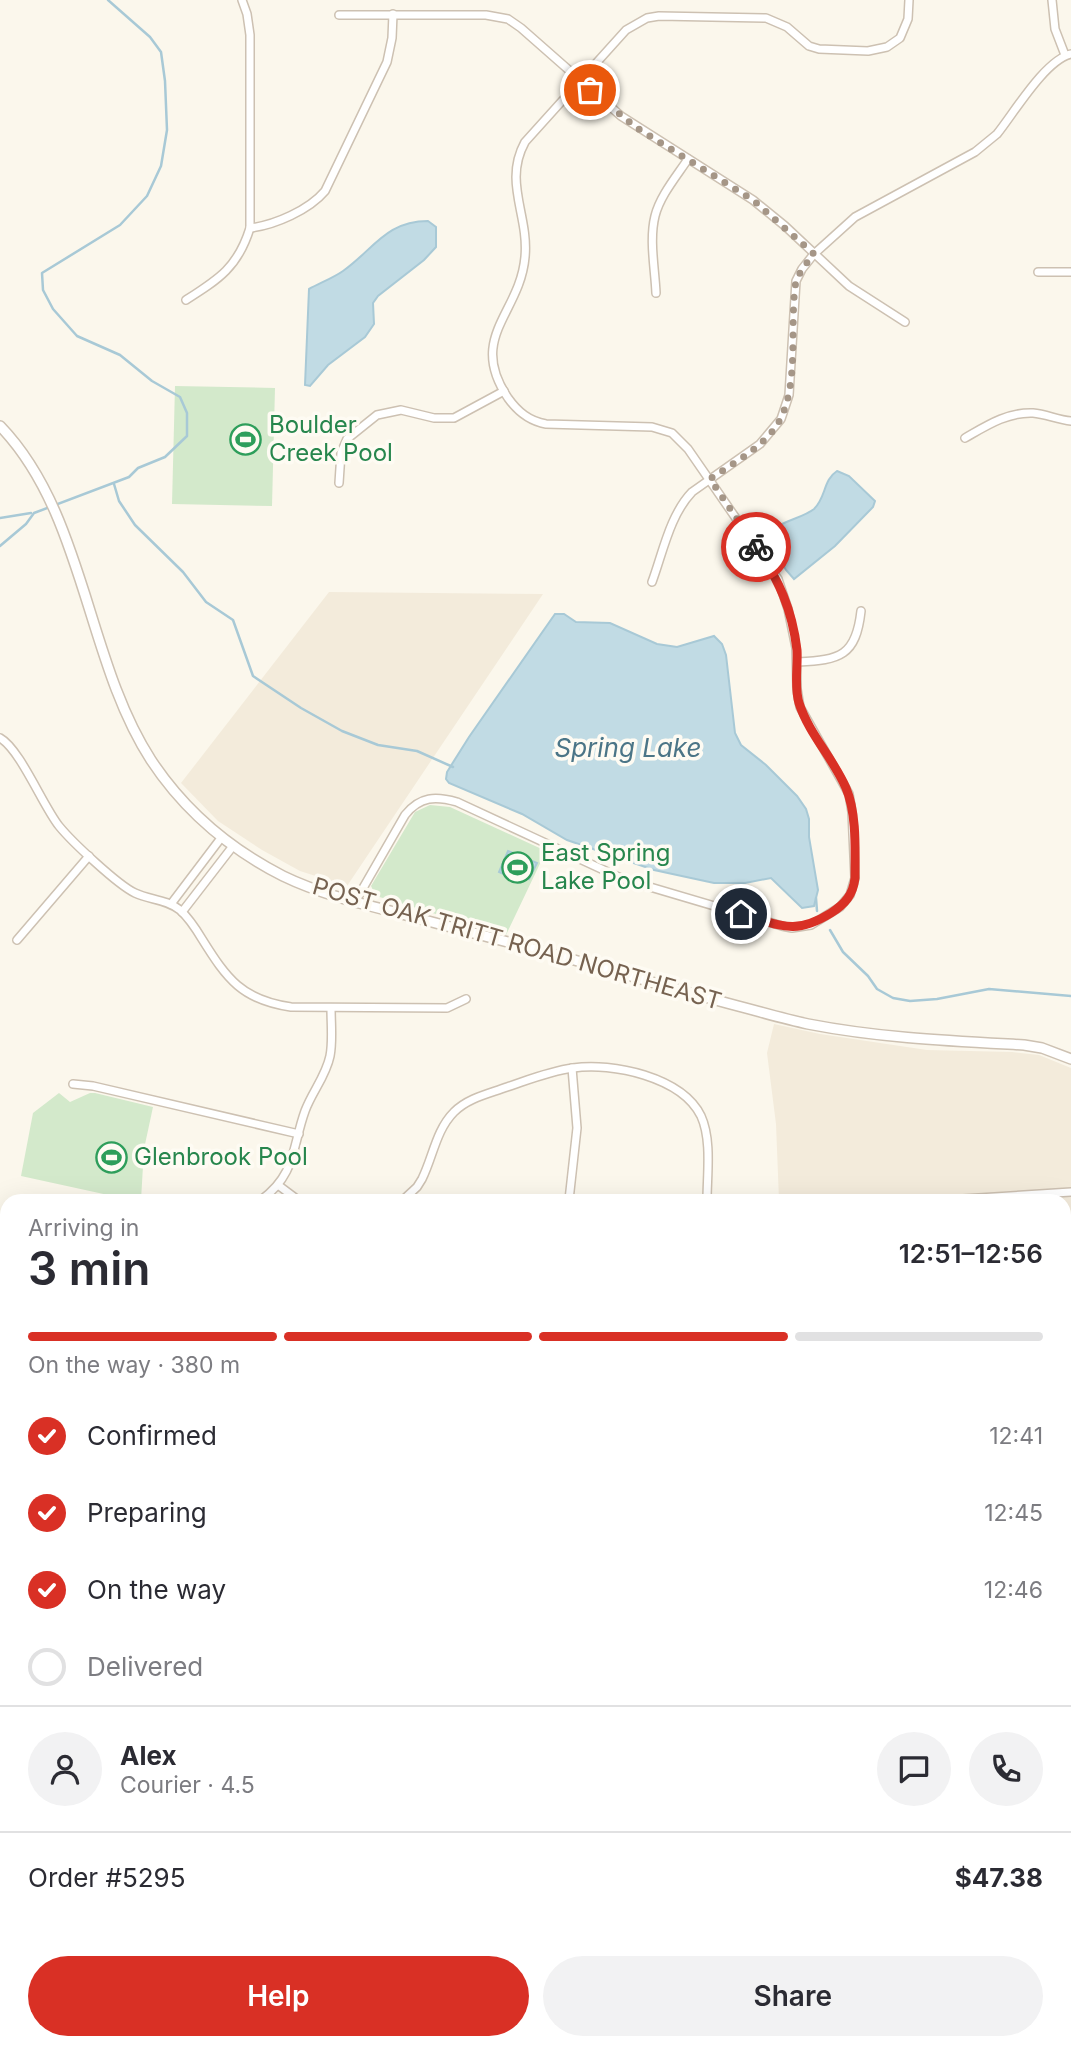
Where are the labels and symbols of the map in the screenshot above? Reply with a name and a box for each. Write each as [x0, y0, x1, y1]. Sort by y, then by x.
pin [560, 60, 620, 120]
place label: Boulder Creek Pool [269, 410, 393, 467]
sports icon: Boulder Creek Pool [229, 422, 263, 456]
courier [721, 512, 791, 582]
water label: Spring Lake [554, 732, 702, 763]
place label: East Spring Lake Pool [541, 838, 670, 895]
sports icon: East Spring Lake Pool [501, 850, 535, 884]
street label: POST OAK TRITT ROAD NORTHEAST [309, 871, 725, 1016]
pin [711, 884, 771, 944]
sports icon: Glenbrook Pool [94, 1140, 128, 1174]
place label: Glenbrook Pool [134, 1142, 308, 1171]

